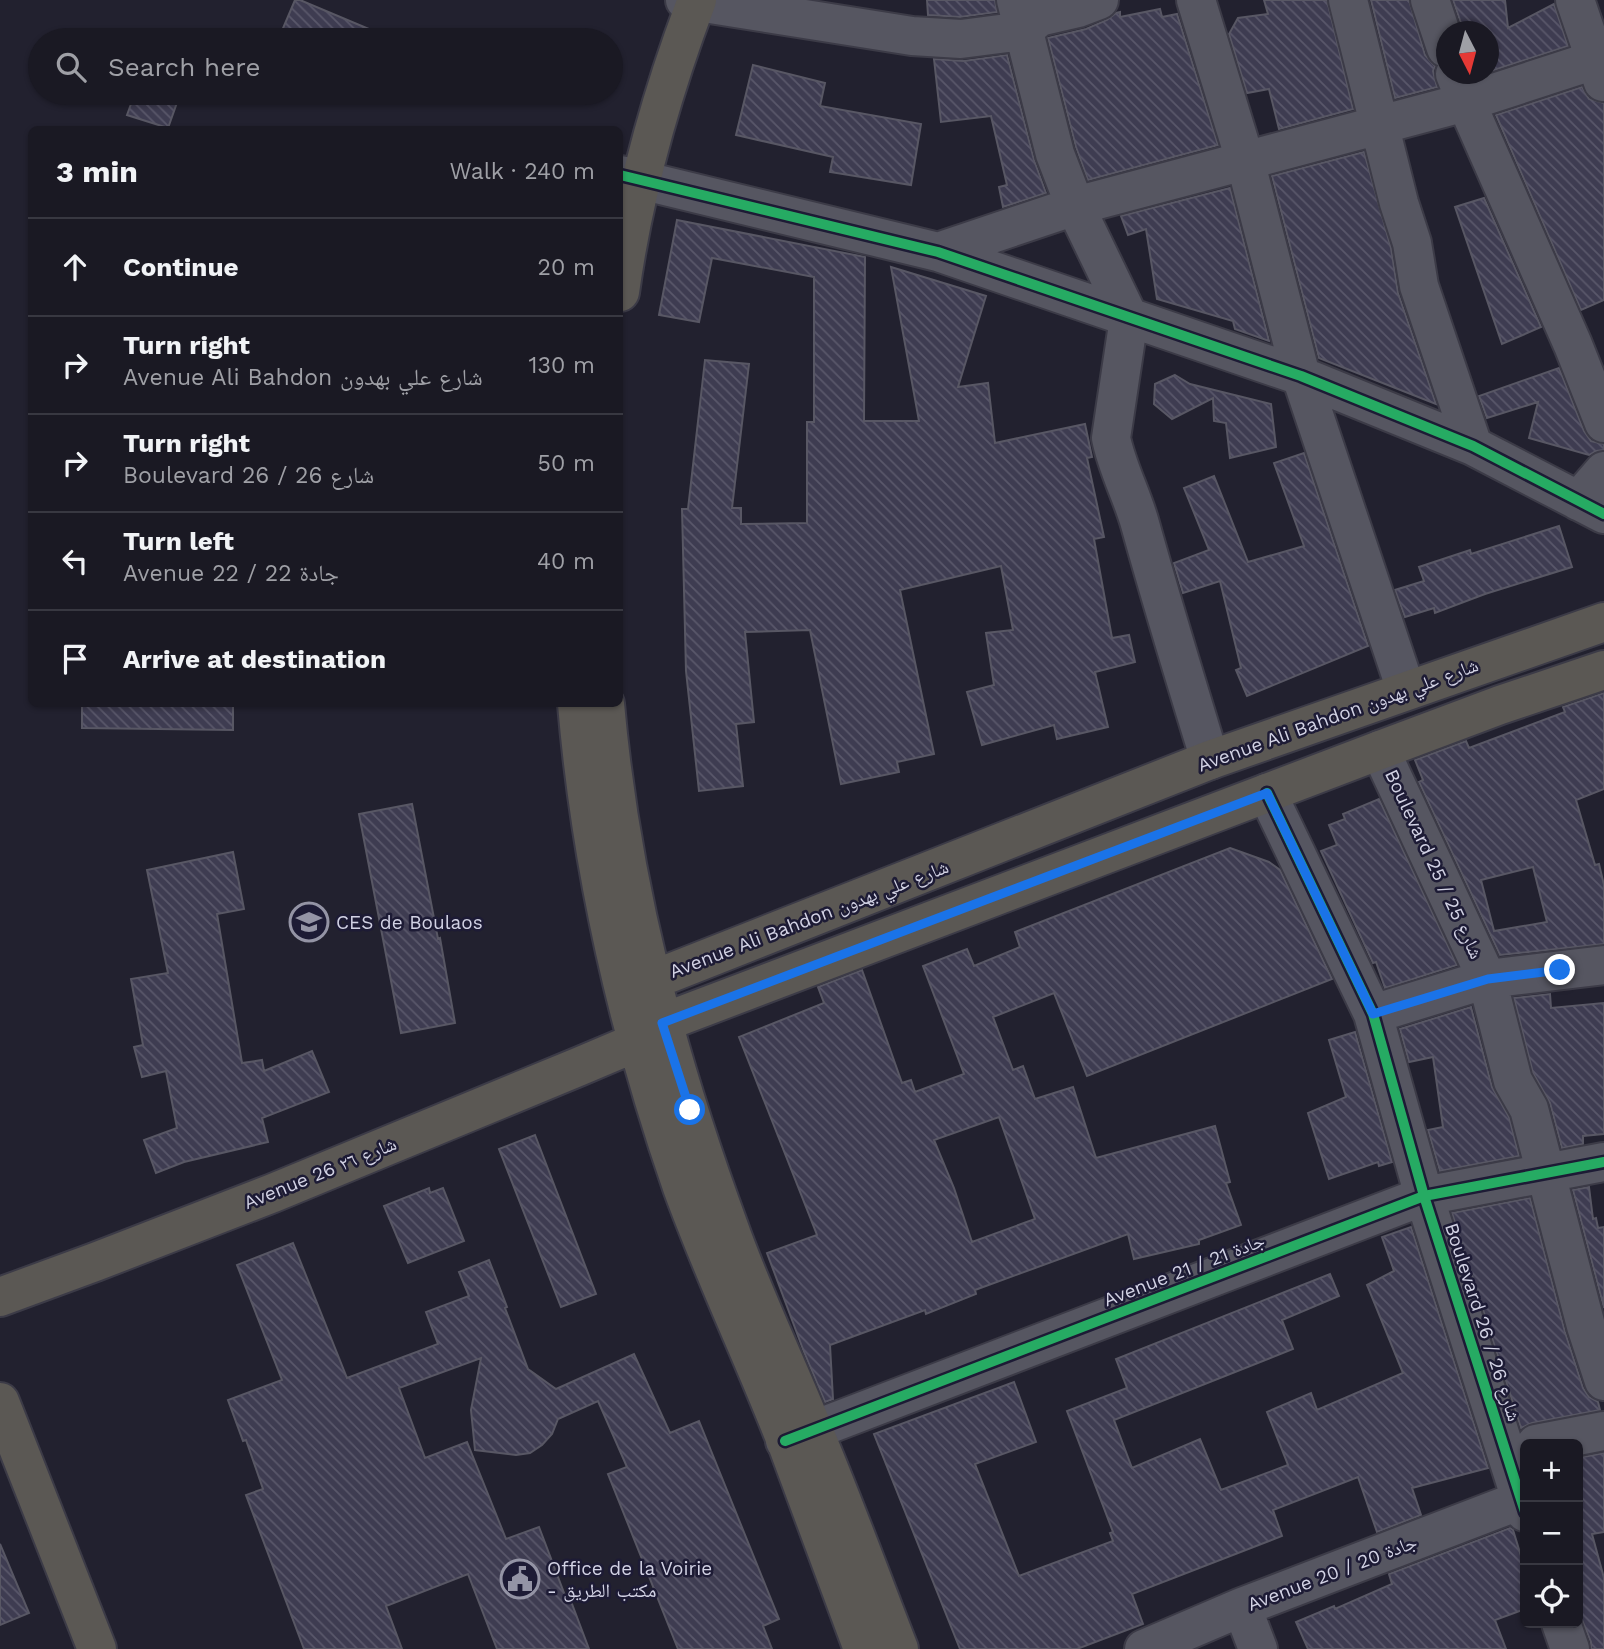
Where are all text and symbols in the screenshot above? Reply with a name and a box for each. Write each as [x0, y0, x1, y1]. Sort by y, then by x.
north arrow [1436, 21, 1499, 84]
search box [28, 28, 623, 105]
icon: search [52, 48, 90, 86]
text: Search here [108, 52, 260, 82]
text: 3 min [56, 154, 138, 189]
text: Walk · 240 m [450, 158, 595, 185]
icon: ahead [56, 248, 94, 286]
text: Continue [123, 252, 239, 282]
text: 20 m [538, 254, 595, 281]
text: Turn right [123, 330, 250, 360]
icon: right [56, 346, 94, 384]
text: 130 m [529, 352, 595, 379]
text: Avenue Ali Bahdon شارع علي بهدون [123, 364, 483, 391]
text: Turn right [123, 428, 250, 458]
icon: right [56, 444, 94, 482]
text: 50 m [538, 450, 595, 477]
text: Boulevard 26 / شارع 26 [123, 462, 374, 489]
text: Turn left [123, 526, 234, 556]
icon: left [56, 542, 94, 580]
text: 40 m [537, 548, 595, 575]
text: Avenue 22 / جادة 22 [123, 560, 339, 587]
icon: arrive [56, 640, 94, 678]
text: Arrive at destination [123, 644, 386, 674]
street label: Avenue Ali Bahdon شارع علي بهدون [1194, 653, 1483, 780]
street label: Boulevard 25 / شارع 25 [1380, 766, 1488, 962]
street label: Avenue Ali Bahdon شارع علي بهدون [666, 855, 953, 987]
school or university icon: CES de Boulaos [288, 901, 330, 943]
place label: CES de Boulaos [336, 911, 483, 934]
route end [1544, 954, 1575, 985]
route start [674, 1094, 705, 1125]
street label: Avenue 26 شارع ٢٦ [240, 1132, 400, 1214]
street label: Boulevard 26 / شارع 26 [1440, 1220, 1526, 1424]
street label: Avenue 21 / جادة 21 [1100, 1229, 1268, 1311]
map controls [1520, 1439, 1583, 1628]
button: + [1520, 1439, 1583, 1502]
button: − [1520, 1502, 1583, 1565]
street label: Avenue 20 / جادة 20 [1244, 1530, 1420, 1616]
place label: Office de la Voirie - مكتب الطريق [547, 1557, 712, 1602]
public building icon: Office de la Voirie - مكتب الطريق [499, 1558, 541, 1600]
button: locate [1520, 1565, 1583, 1628]

